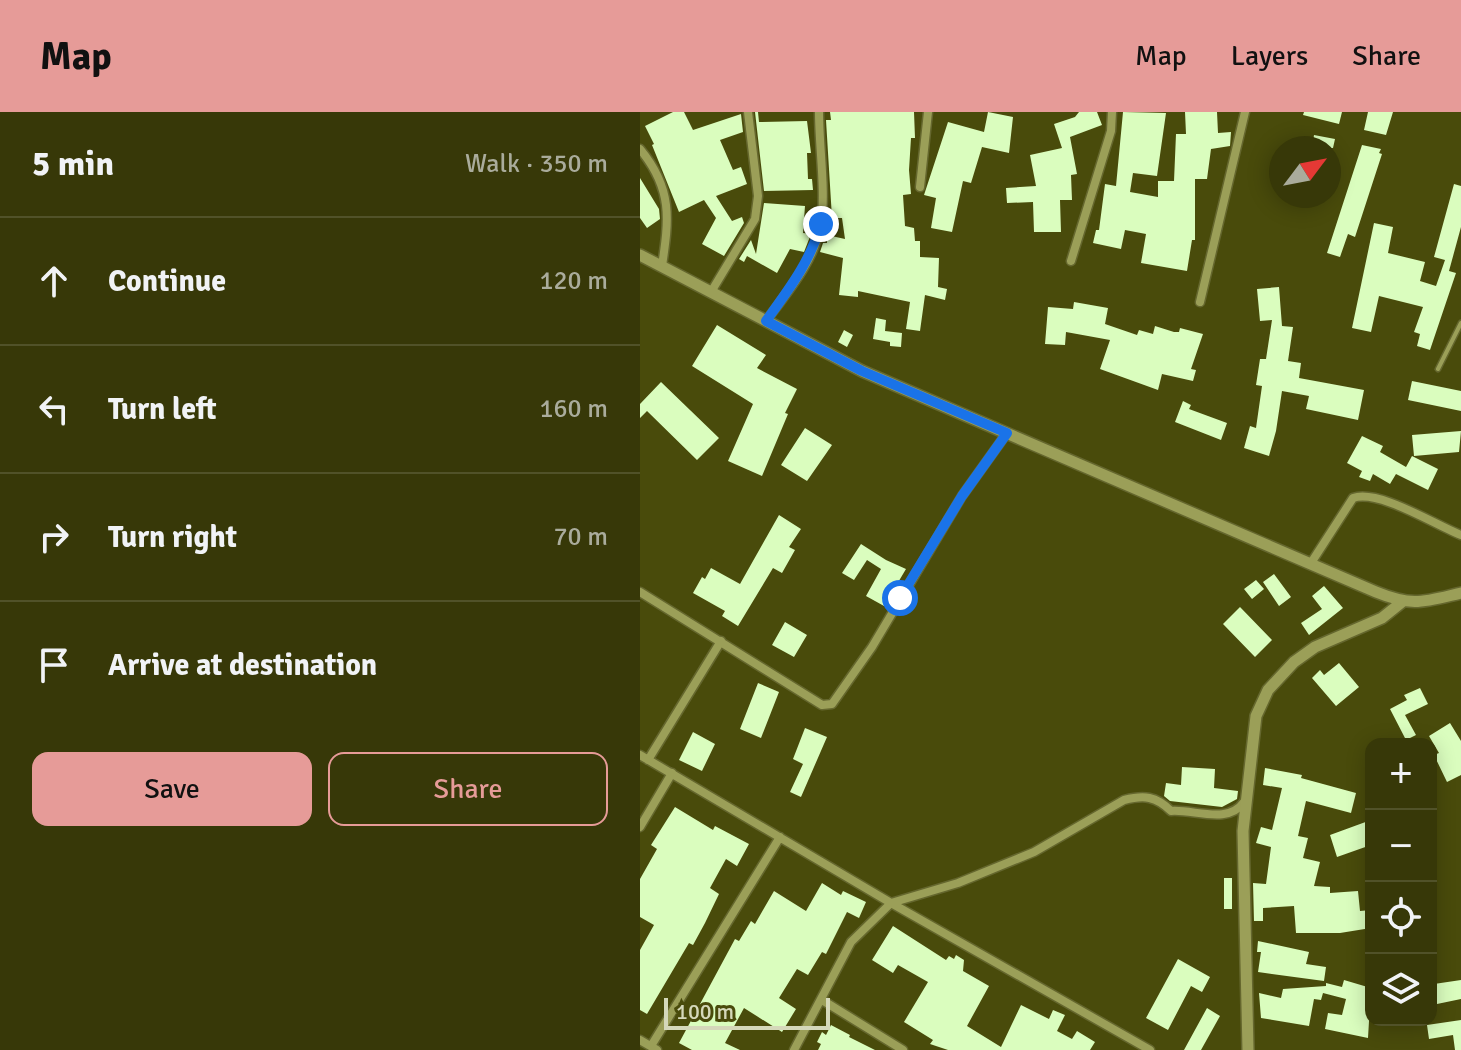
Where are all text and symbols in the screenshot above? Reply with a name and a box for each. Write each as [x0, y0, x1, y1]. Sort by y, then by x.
text: Map [40, 33, 112, 80]
text: Map [1135, 39, 1187, 73]
text: Layers [1231, 39, 1308, 73]
text: Share [1352, 39, 1421, 73]
north arrow [1269, 136, 1341, 208]
text: 5 min [32, 143, 114, 185]
text: Walk · 350 m [465, 148, 608, 180]
route end [803, 206, 839, 242]
icon: ahead [32, 259, 76, 303]
text: Continue [108, 263, 226, 300]
text: 120 m [539, 265, 608, 297]
icon: left [32, 387, 76, 431]
text: Turn left [108, 391, 217, 428]
text: 160 m [539, 393, 608, 425]
icon: right [32, 515, 76, 559]
text: Turn right [108, 519, 237, 556]
text: 70 m [553, 521, 608, 553]
route start [882, 580, 918, 616]
icon: arrive [32, 643, 76, 687]
text: Arrive at destination [108, 647, 377, 684]
map controls [1365, 738, 1437, 1026]
button: + [1365, 738, 1437, 810]
button: Save [32, 752, 312, 826]
button: Share [328, 752, 608, 826]
button: − [1365, 810, 1437, 882]
button: locate [1365, 882, 1437, 954]
button: layers [1365, 954, 1437, 1026]
scale bar [664, 994, 830, 1030]
text: 100 m [676, 998, 734, 1025]

